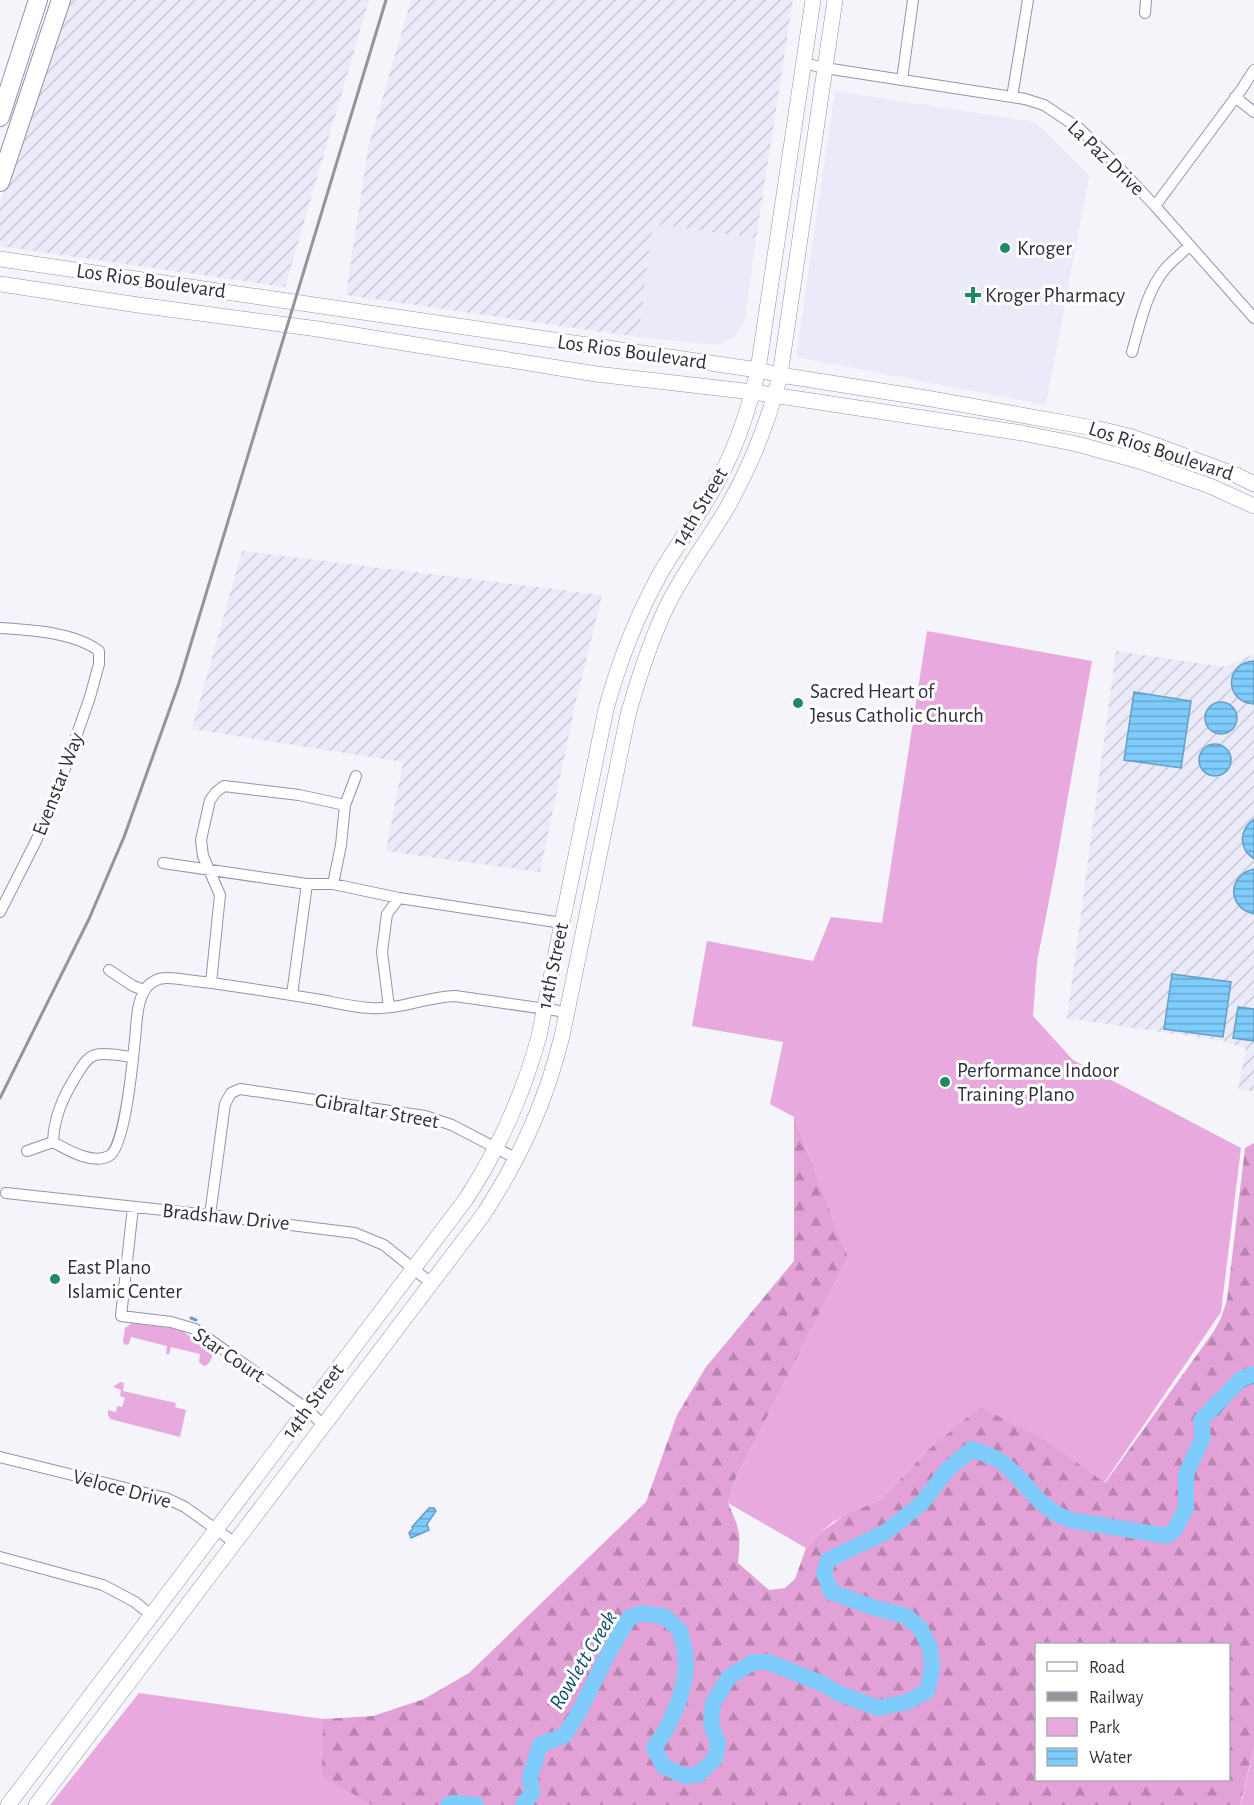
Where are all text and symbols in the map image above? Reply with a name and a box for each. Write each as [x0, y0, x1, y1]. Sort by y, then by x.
street label: La Paz Drive [1064, 116, 1148, 200]
place label: Kroger [1017, 238, 1072, 259]
marker: Kroger [998, 241, 1012, 255]
street label: Los Rios Boulevard [75, 260, 227, 302]
place label: Kroger Pharmacy [985, 285, 1125, 306]
marker: Kroger Pharmacy [966, 288, 980, 302]
street label: Los Rios Boulevard [556, 331, 708, 373]
street label: Los Rios Boulevard [1086, 418, 1236, 484]
street label: 14th Street [668, 464, 732, 550]
place label: Sacred Heart of Jesus Catholic Church [810, 681, 984, 726]
marker: Sacred Heart of Jesus Catholic Church [791, 696, 805, 710]
street label: Evenstar Way [29, 729, 87, 839]
street label: 14th Street [534, 921, 572, 1011]
place label: Performance Indoor Training Plano [957, 1060, 1119, 1105]
marker: Performance Indoor Training Plano [938, 1075, 952, 1089]
street label: Gibraltar Street [313, 1090, 441, 1132]
street label: Bradshaw Drive [161, 1200, 291, 1234]
place label: East Plano Islamic Center [67, 1257, 182, 1302]
marker: East Plano Islamic Center [48, 1272, 62, 1286]
street label: Star Court [189, 1324, 269, 1387]
street label: 14th Street [278, 1359, 348, 1442]
street label: Veloce Drive [70, 1466, 174, 1512]
water label: Rowlett Creek [545, 1607, 621, 1713]
legend [1035, 1643, 1230, 1781]
text: Road [1089, 1659, 1125, 1677]
text: Railway [1089, 1689, 1144, 1707]
text: Park [1089, 1719, 1121, 1737]
text: Water [1089, 1749, 1132, 1767]

